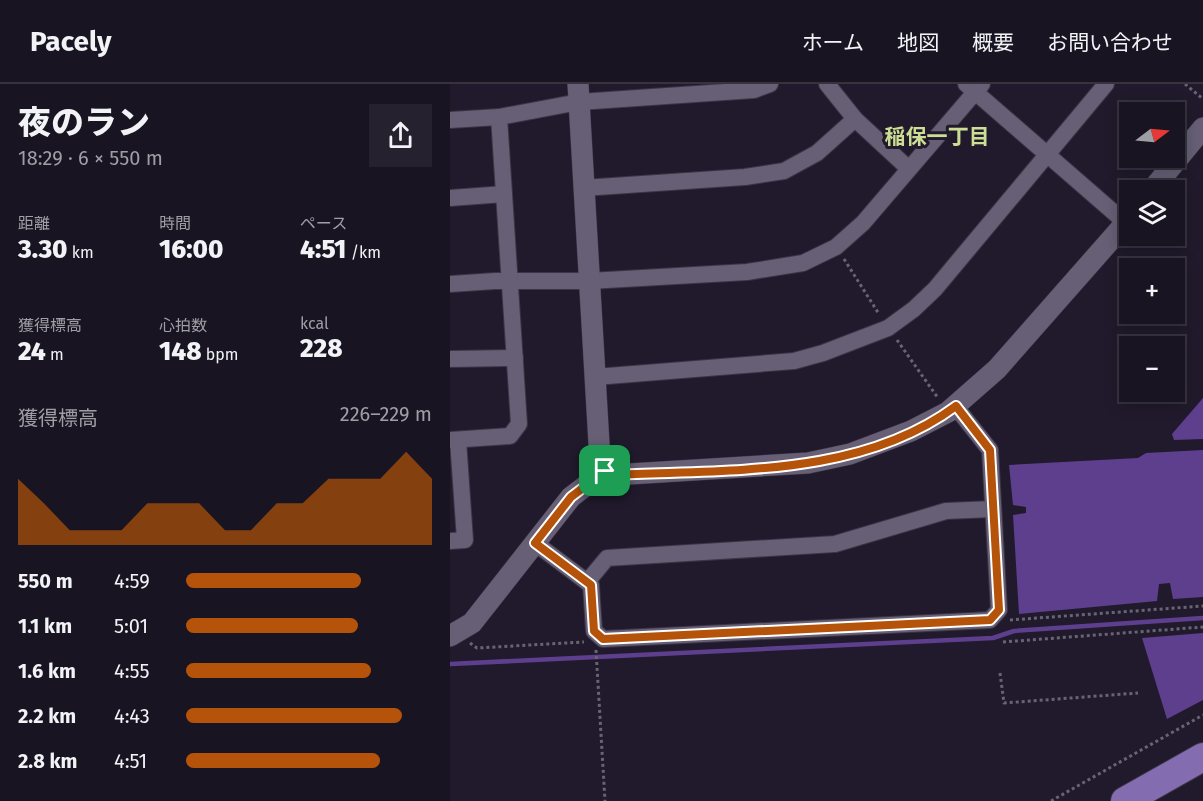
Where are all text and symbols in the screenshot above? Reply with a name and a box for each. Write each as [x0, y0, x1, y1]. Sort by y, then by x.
text: Pacely [30, 25, 112, 58]
text: ホーム [802, 30, 864, 56]
text: 地図 [897, 30, 939, 56]
text: 概要 [972, 30, 1014, 56]
text: お問い合わせ [1047, 30, 1173, 56]
north arrow [1119, 102, 1185, 168]
map controls [1119, 102, 1185, 402]
text: 夜のラン [18, 103, 150, 143]
button: share [369, 104, 432, 167]
district label: 稲保一丁目 [885, 124, 990, 150]
text: 18:29 · 6 × 550 m [18, 146, 163, 170]
button: layers [1119, 180, 1185, 246]
text: 距離 [18, 214, 50, 233]
text: 時間 [159, 214, 191, 233]
text: ペース [300, 214, 347, 233]
text: 3.30 [18, 234, 68, 265]
text: 16:00 [159, 234, 223, 265]
text: 4:51 [300, 234, 346, 265]
text: km [68, 243, 94, 262]
text: /km [346, 243, 381, 262]
button: + [1119, 258, 1185, 324]
text: kcal [300, 314, 329, 333]
text: 獲得標高 [18, 316, 82, 335]
text: 心拍数 [159, 316, 207, 335]
text: 228 [300, 333, 343, 364]
text: 24 [18, 336, 46, 367]
text: 148 [159, 336, 202, 367]
button: − [1119, 336, 1185, 402]
text: m [46, 345, 64, 364]
text: bpm [202, 345, 239, 364]
text: 226–229 m [340, 402, 432, 426]
text: 獲得標高 [18, 406, 98, 430]
pin [579, 445, 630, 496]
icon: arrive [588, 454, 621, 487]
text: 550 m [18, 569, 73, 593]
text: 4:59 [114, 569, 150, 593]
text: 1.1 km [18, 614, 72, 638]
text: 5:01 [114, 614, 148, 638]
text: 1.6 km [18, 659, 76, 683]
text: 4:55 [114, 659, 149, 683]
text: 2.2 km [18, 704, 76, 728]
text: 4:43 [114, 704, 150, 728]
text: 2.8 km [18, 749, 77, 773]
text: 4:51 [114, 749, 147, 773]

